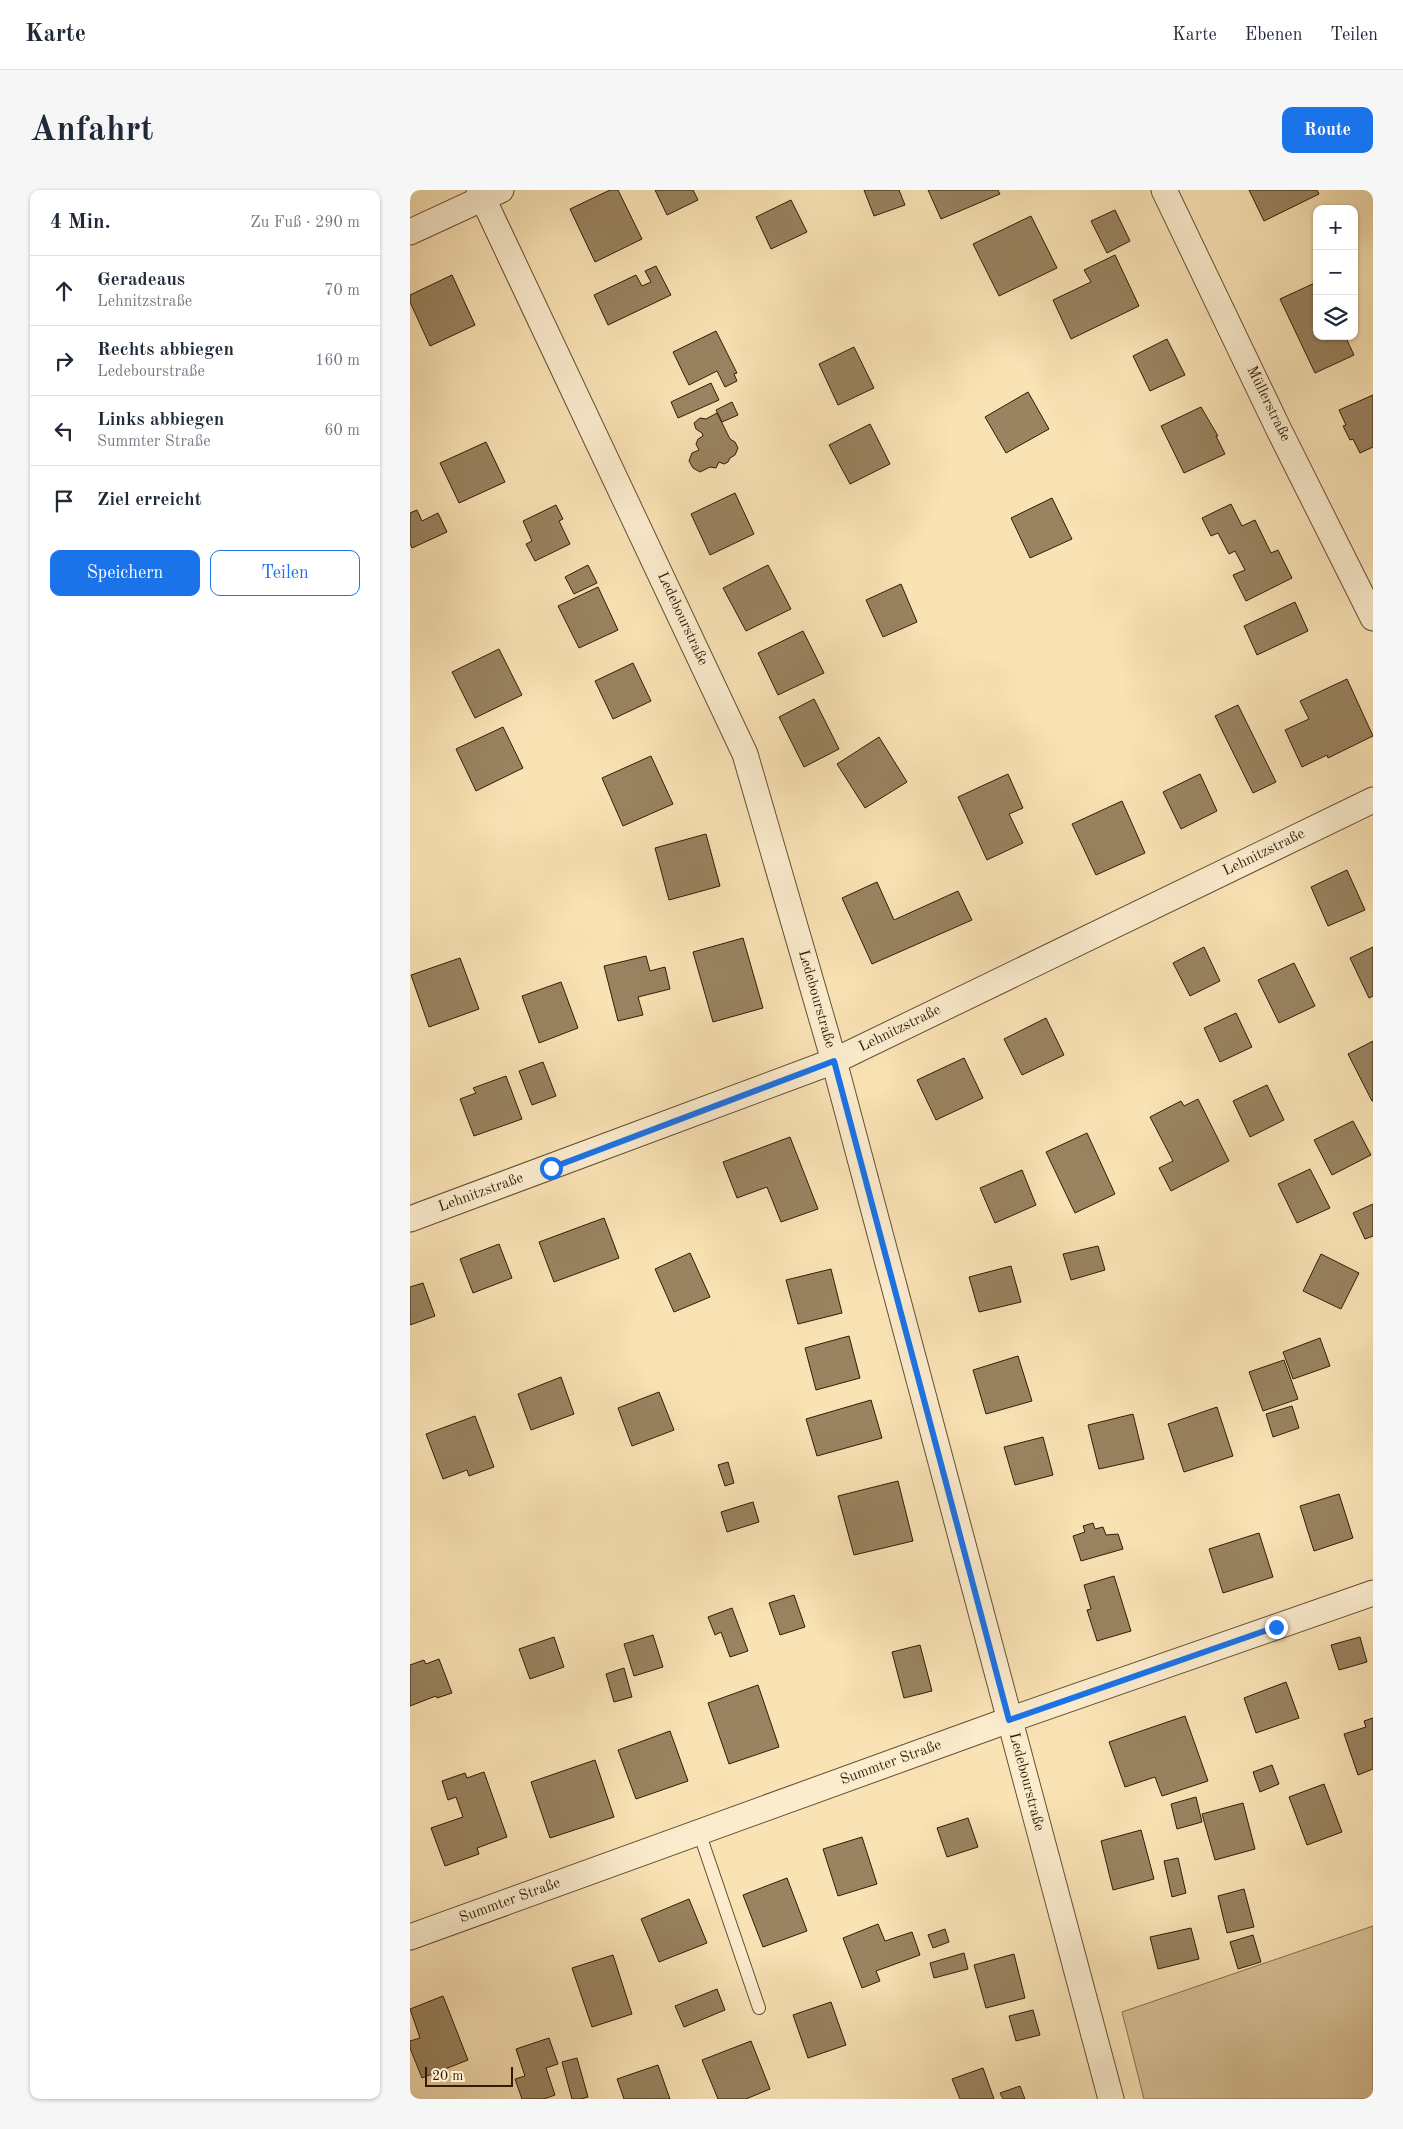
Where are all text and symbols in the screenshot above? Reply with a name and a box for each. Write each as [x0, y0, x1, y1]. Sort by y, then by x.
text: Karte [25, 23, 86, 47]
text: Karte [1172, 26, 1217, 44]
text: Ebenen [1245, 26, 1302, 44]
text: Teilen [1330, 26, 1378, 44]
button: Route [1282, 107, 1373, 153]
text: Anfahrt [30, 113, 153, 148]
map controls [1313, 205, 1358, 340]
button: + [1313, 205, 1358, 250]
text: 4 Min. [50, 212, 111, 233]
text: Zu Fuß · 290 m [250, 215, 360, 231]
button: − [1313, 250, 1358, 295]
text: Geradeaus [97, 271, 185, 290]
icon: ahead [50, 277, 78, 305]
text: 70 m [324, 283, 360, 299]
text: Lehnitzstraße [97, 294, 192, 310]
button: layers [1313, 295, 1358, 340]
text: Rechts abbiegen [97, 341, 234, 360]
icon: right [50, 347, 78, 375]
text: 160 m [315, 353, 360, 369]
text: Ledebourstraße [97, 364, 205, 380]
street label: Müllerstraße [1243, 364, 1293, 444]
text: Links abbiegen [97, 411, 224, 430]
icon: left [50, 417, 78, 445]
text: 60 m [324, 423, 360, 439]
text: Summter Straße [97, 434, 211, 450]
icon: arrive [50, 487, 78, 515]
text: Ziel erreicht [97, 491, 202, 510]
button: Speichern [50, 550, 200, 596]
button: Teilen [210, 550, 360, 596]
street label: Ledebourstraße [654, 570, 710, 668]
street label: Lehnitzstraße [1221, 827, 1307, 879]
street label: Ledebourstraße [795, 948, 837, 1050]
street label: Lehnitzstraße [857, 1003, 943, 1055]
route start [540, 1157, 563, 1180]
street label: Lehnitzstraße [437, 1171, 526, 1215]
route end [1265, 1616, 1288, 1639]
street label: Ledebourstraße [1006, 1731, 1046, 1833]
street label: Summter Straße [838, 1738, 944, 1788]
street label: Summter Straße [457, 1876, 563, 1926]
scale bar [425, 2064, 512, 2087]
text: 20 m [432, 2069, 463, 2083]

